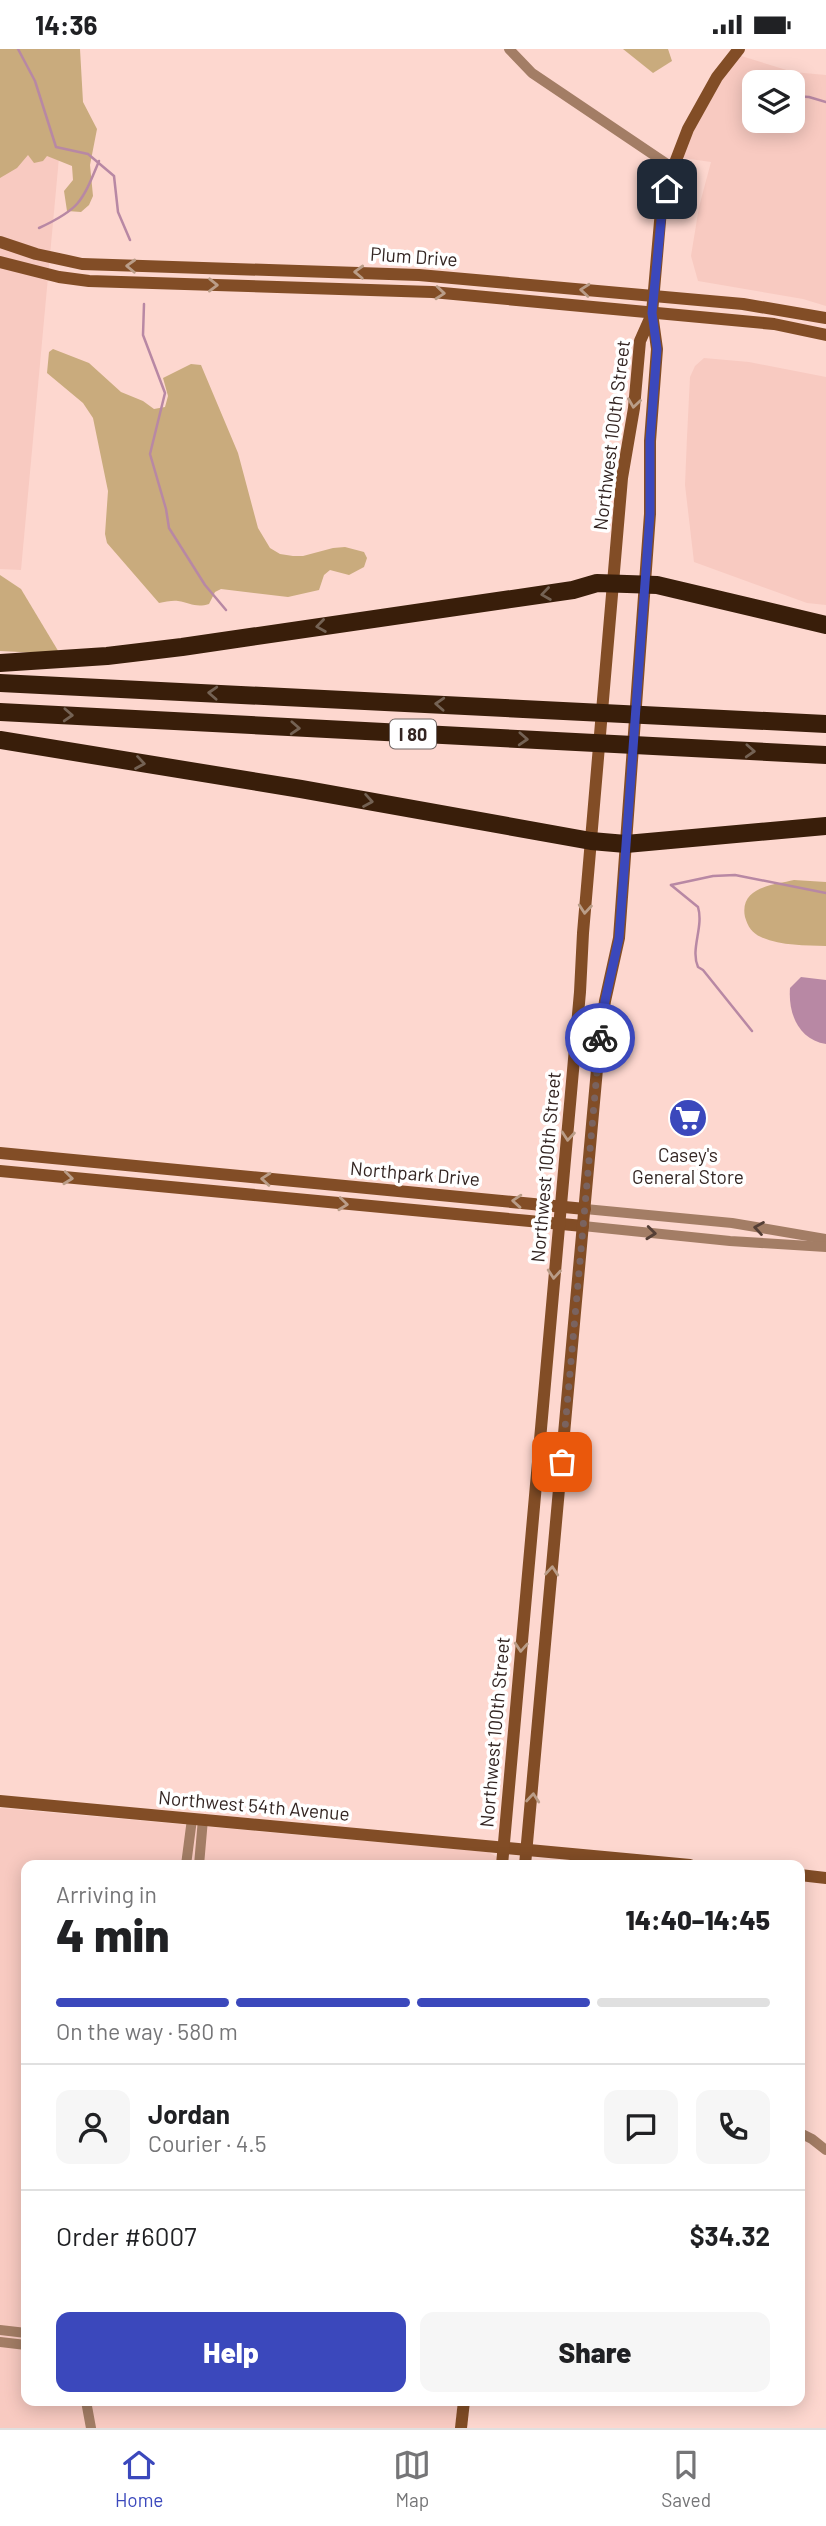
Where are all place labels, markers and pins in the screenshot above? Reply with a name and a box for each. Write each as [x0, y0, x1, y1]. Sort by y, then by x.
pin [637, 159, 697, 219]
supermarket icon: Casey's General Store [667, 1097, 709, 1139]
place label: Casey's General Store [632, 1143, 744, 1188]
pin [532, 1432, 592, 1492]

